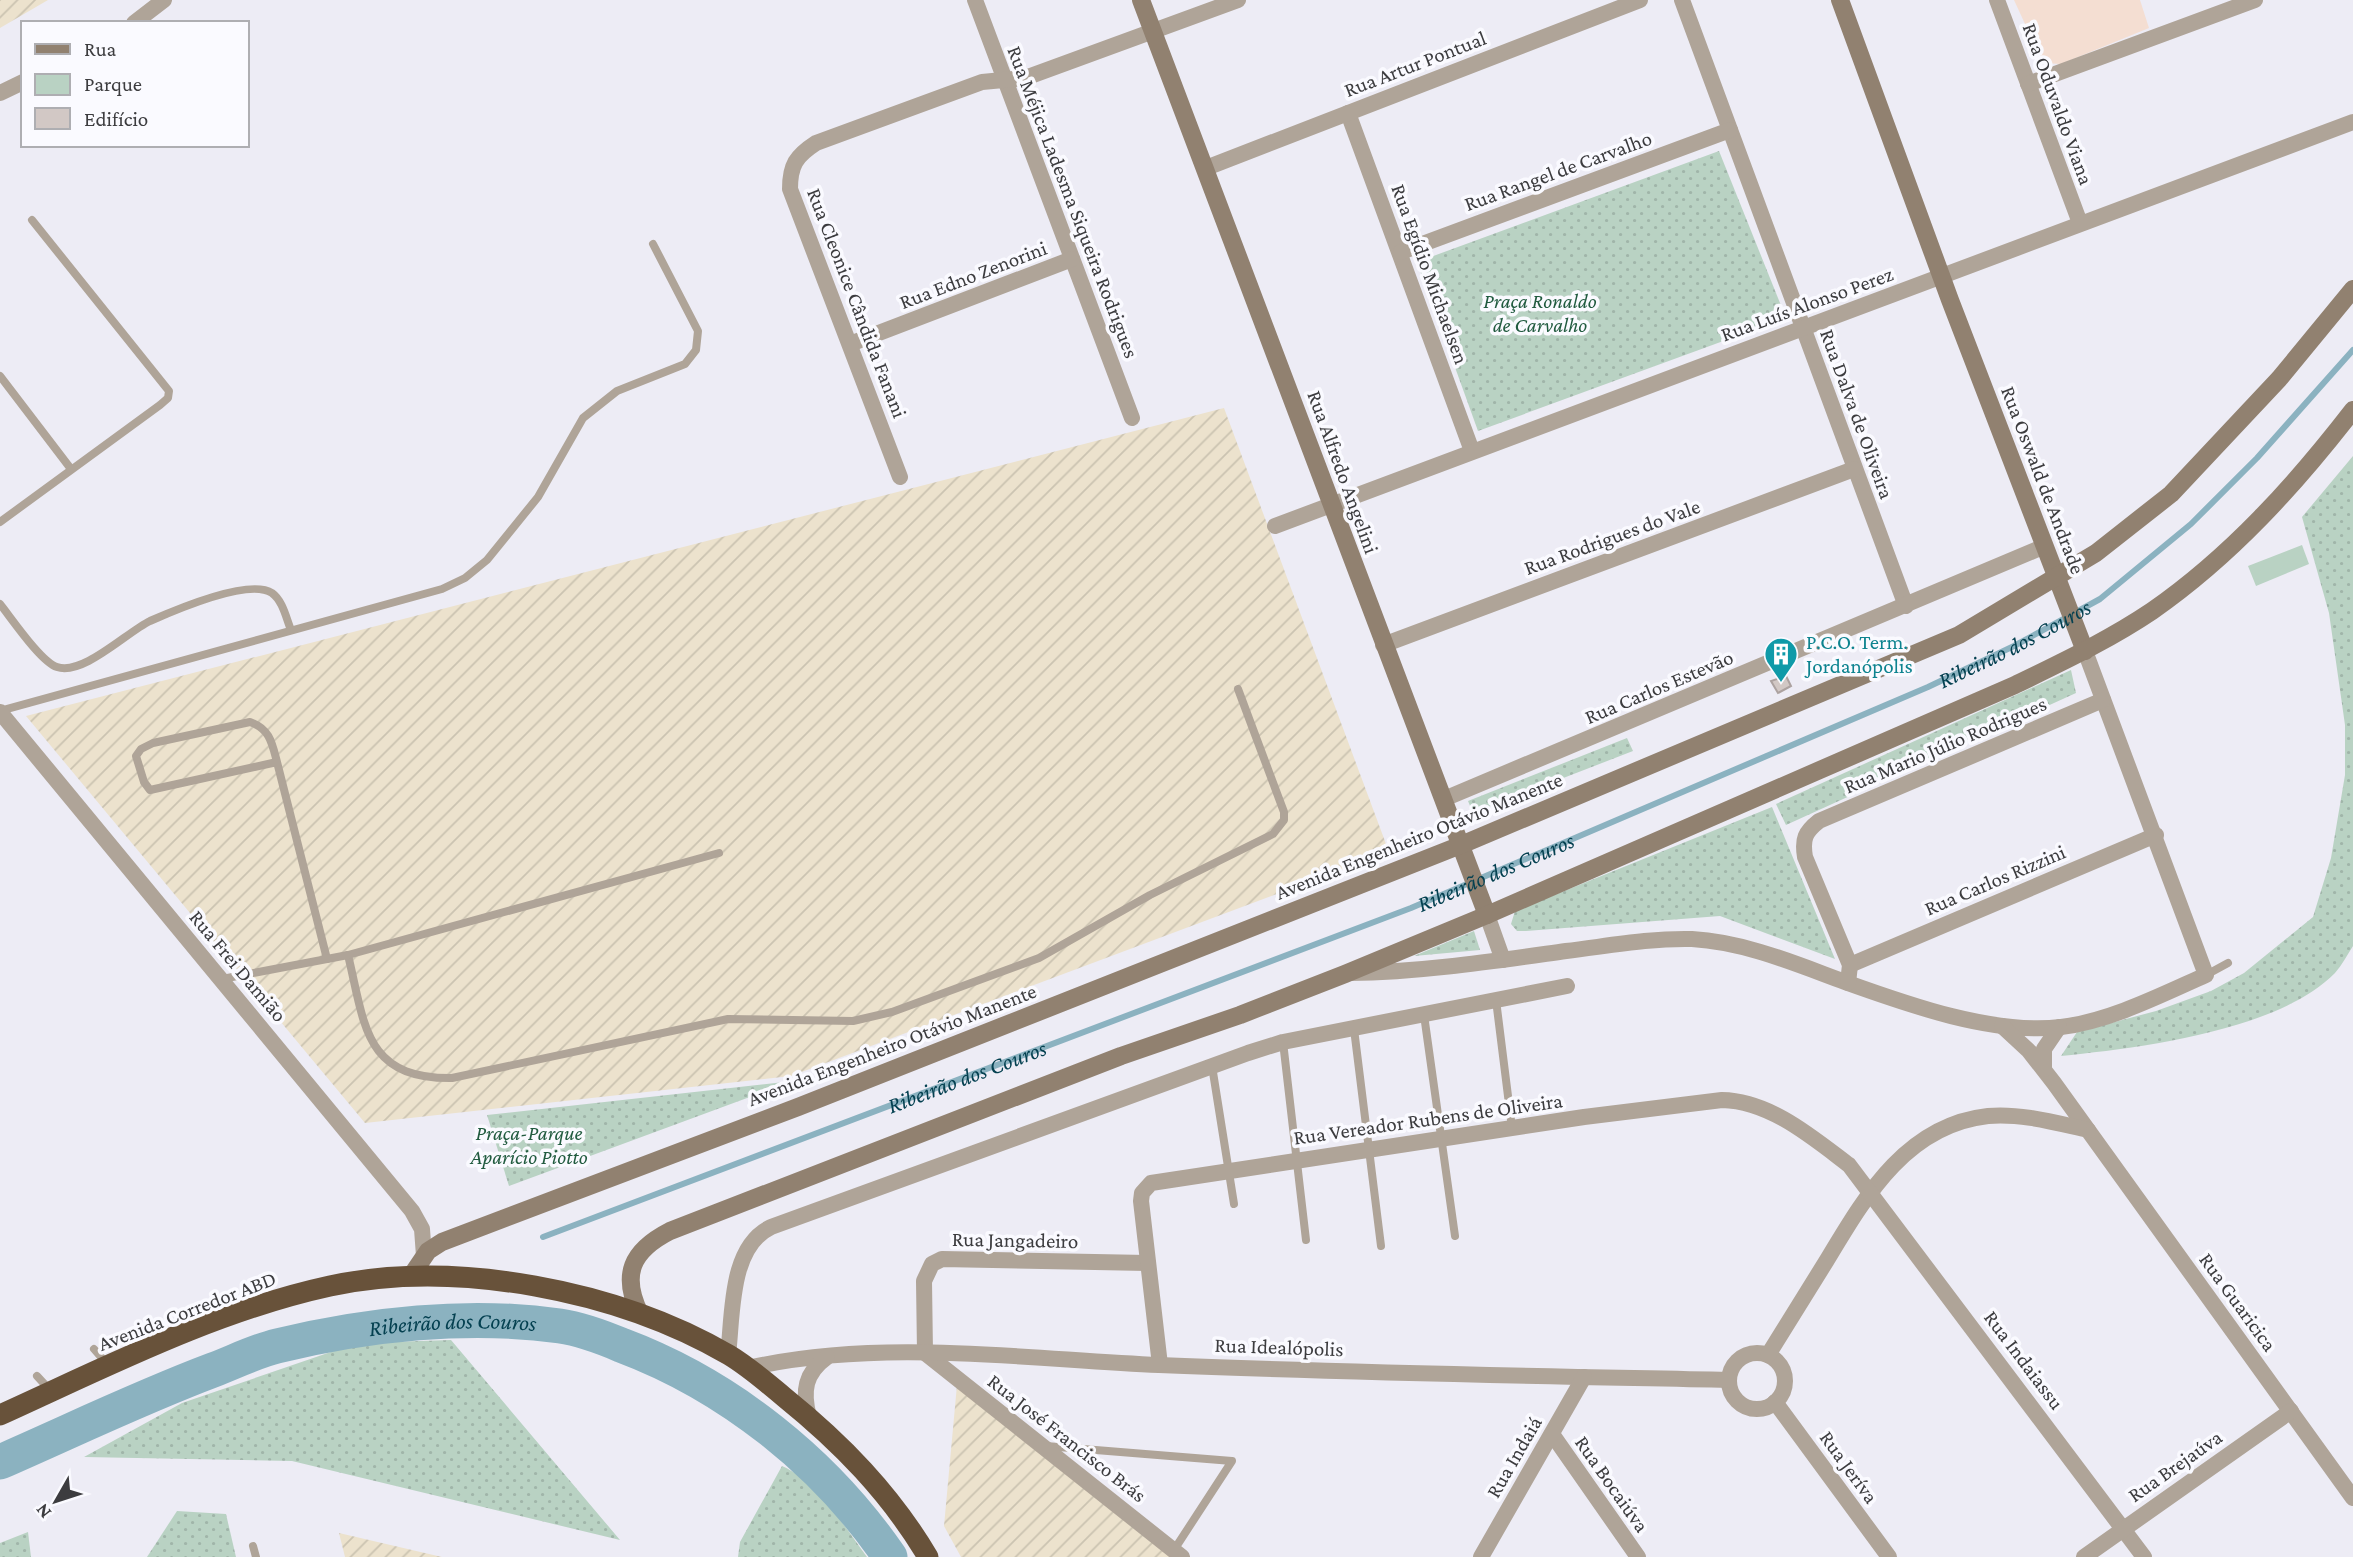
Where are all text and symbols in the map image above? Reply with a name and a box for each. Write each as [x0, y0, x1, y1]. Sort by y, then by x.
street label: Rua Oduvaldo Viana [2018, 20, 2099, 188]
legend [21, 21, 248, 147]
street label: Rua Artur Pontual [1341, 26, 1489, 102]
text: Rua [84, 37, 117, 61]
street label: Rua Méjica Ladesma Siqueira Rodrigues [1002, 43, 1144, 361]
text: Parque [84, 72, 142, 96]
text: Edifício [84, 107, 148, 131]
street label: Rua Rangel de Carvalho [1461, 126, 1655, 216]
street label: Rua Egídio Michaelsen [1386, 181, 1474, 367]
street label: Rua Cleonice Cândida Fanani [802, 185, 912, 422]
street label: Rua Edno Zenorini [896, 236, 1051, 314]
street label: Rua Luís Alonso Perez [1718, 262, 1897, 346]
park label: Praça Ronaldo de Carvalho [1483, 289, 1597, 337]
street label: Rua Dalva de Oliveira [1815, 326, 1899, 502]
street label: Rua Oswald de Andrade [1996, 383, 2090, 577]
street label: Rua Alfredo Angelini [1302, 387, 1384, 557]
street label: Rua Rodrigues do Vale [1521, 494, 1703, 580]
water label: Ribeirão dos Couros [1934, 593, 2096, 693]
place label: P.C.O. Term. Jordanópolis [1804, 630, 1913, 678]
building icon: P.C.O. Term. Jordanópolis [1762, 635, 1800, 684]
street label: Rua Carlos Estevão [1581, 645, 1737, 729]
street label: Rua Mario Júlio Rodrigues [1840, 691, 2050, 799]
street label: Avenida Engenheiro Otávio Manente [1272, 767, 1566, 905]
water label: Ribeirão dos Couros [1413, 827, 1579, 917]
street label: Rua Carlos Rizzini [1921, 839, 2070, 921]
street label: Rua Frei Damião [184, 905, 292, 1027]
street label: Avenida Engenheiro Otávio Manente [744, 979, 1040, 1111]
water label: Ribeirão dos Couros [883, 1034, 1051, 1118]
street label: Rua Vereador Rubens de Oliveira [1292, 1088, 1564, 1150]
park label: Praça-Parque Aparício Piotto [469, 1121, 588, 1169]
street label: Rua Jangadeiro [952, 1227, 1078, 1253]
street label: Rua Guaricica [2194, 1248, 2282, 1356]
street label: Avenida Corredor ABD [95, 1266, 279, 1356]
street label: Rua Indaiassu [1979, 1306, 2069, 1414]
water label: Ribeirão dos Couros [367, 1307, 538, 1341]
street label: Rua Idealópolis [1214, 1333, 1344, 1361]
street label: Rua José Francisco Brás [983, 1369, 1151, 1507]
street label: Rua Indaiá [1481, 1412, 1547, 1502]
street label: Rua Brejaúva [2123, 1425, 2227, 1507]
street label: Rua Jeríva [1815, 1426, 1884, 1508]
street label: Rua Bocaiúva [1570, 1431, 1654, 1537]
north arrow [21, 1466, 91, 1536]
text: N [31, 1500, 55, 1523]

